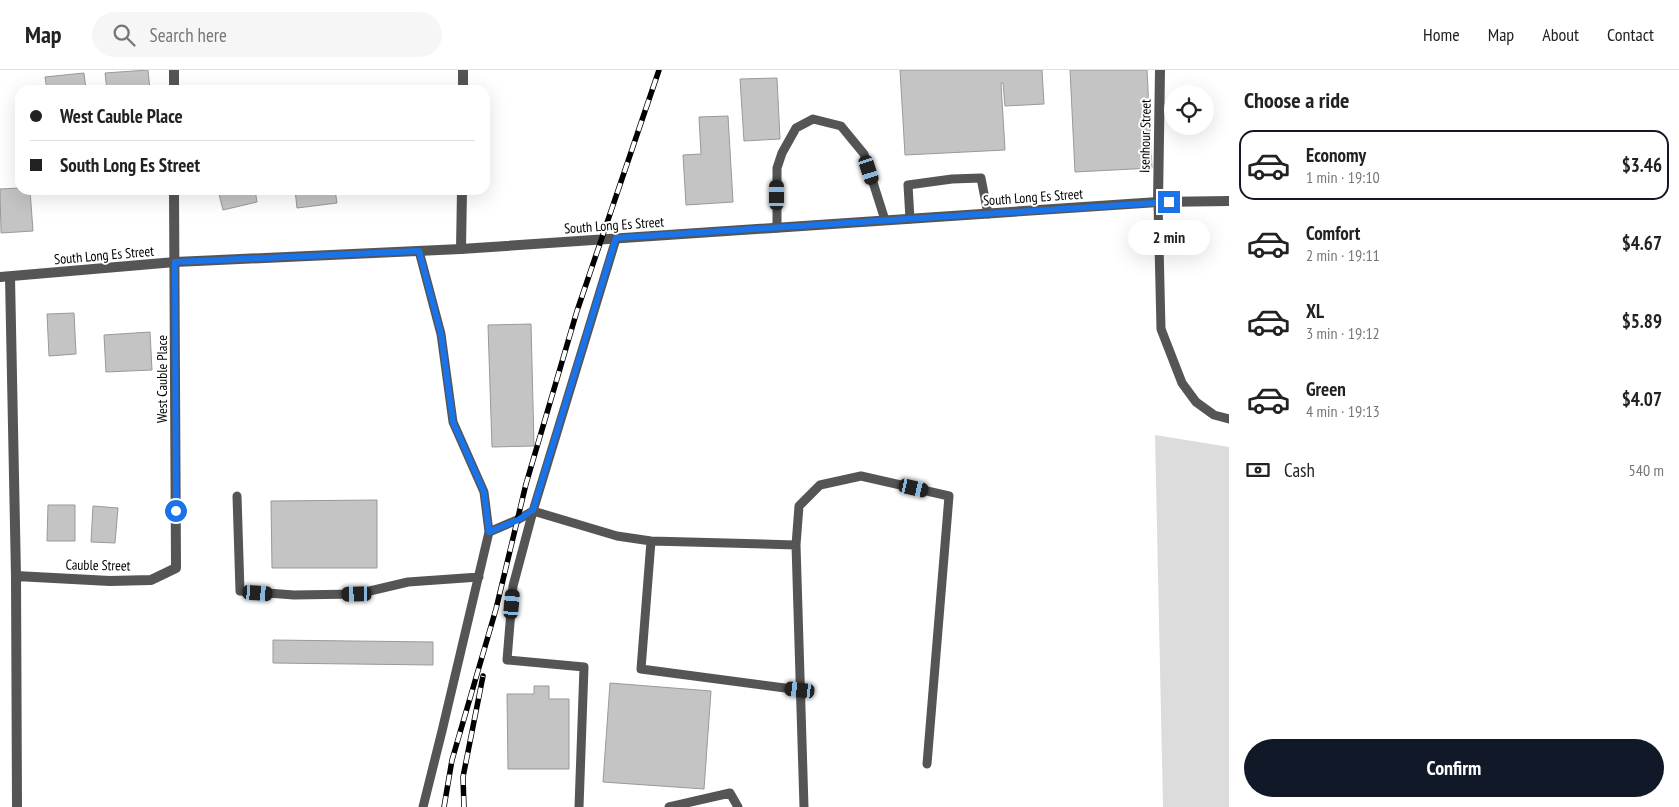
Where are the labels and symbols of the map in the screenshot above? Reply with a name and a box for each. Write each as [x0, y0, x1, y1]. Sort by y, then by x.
street label: Isenhour Street [1135, 99, 1155, 173]
car [857, 153, 880, 187]
car [769, 180, 784, 210]
street label: South Long Es Street [982, 185, 1084, 209]
route end [1158, 191, 1180, 213]
street label: South Long Es Street [563, 213, 665, 237]
callout: 2 min [1128, 220, 1210, 254]
street label: South Long Es Street [53, 242, 155, 268]
street label: West Cauble Place [153, 335, 171, 423]
car [897, 477, 930, 499]
route start [165, 500, 187, 522]
street label: Cauble Street [65, 555, 131, 575]
car [242, 584, 273, 602]
car [341, 586, 372, 602]
car [503, 588, 520, 620]
car [784, 681, 815, 699]

